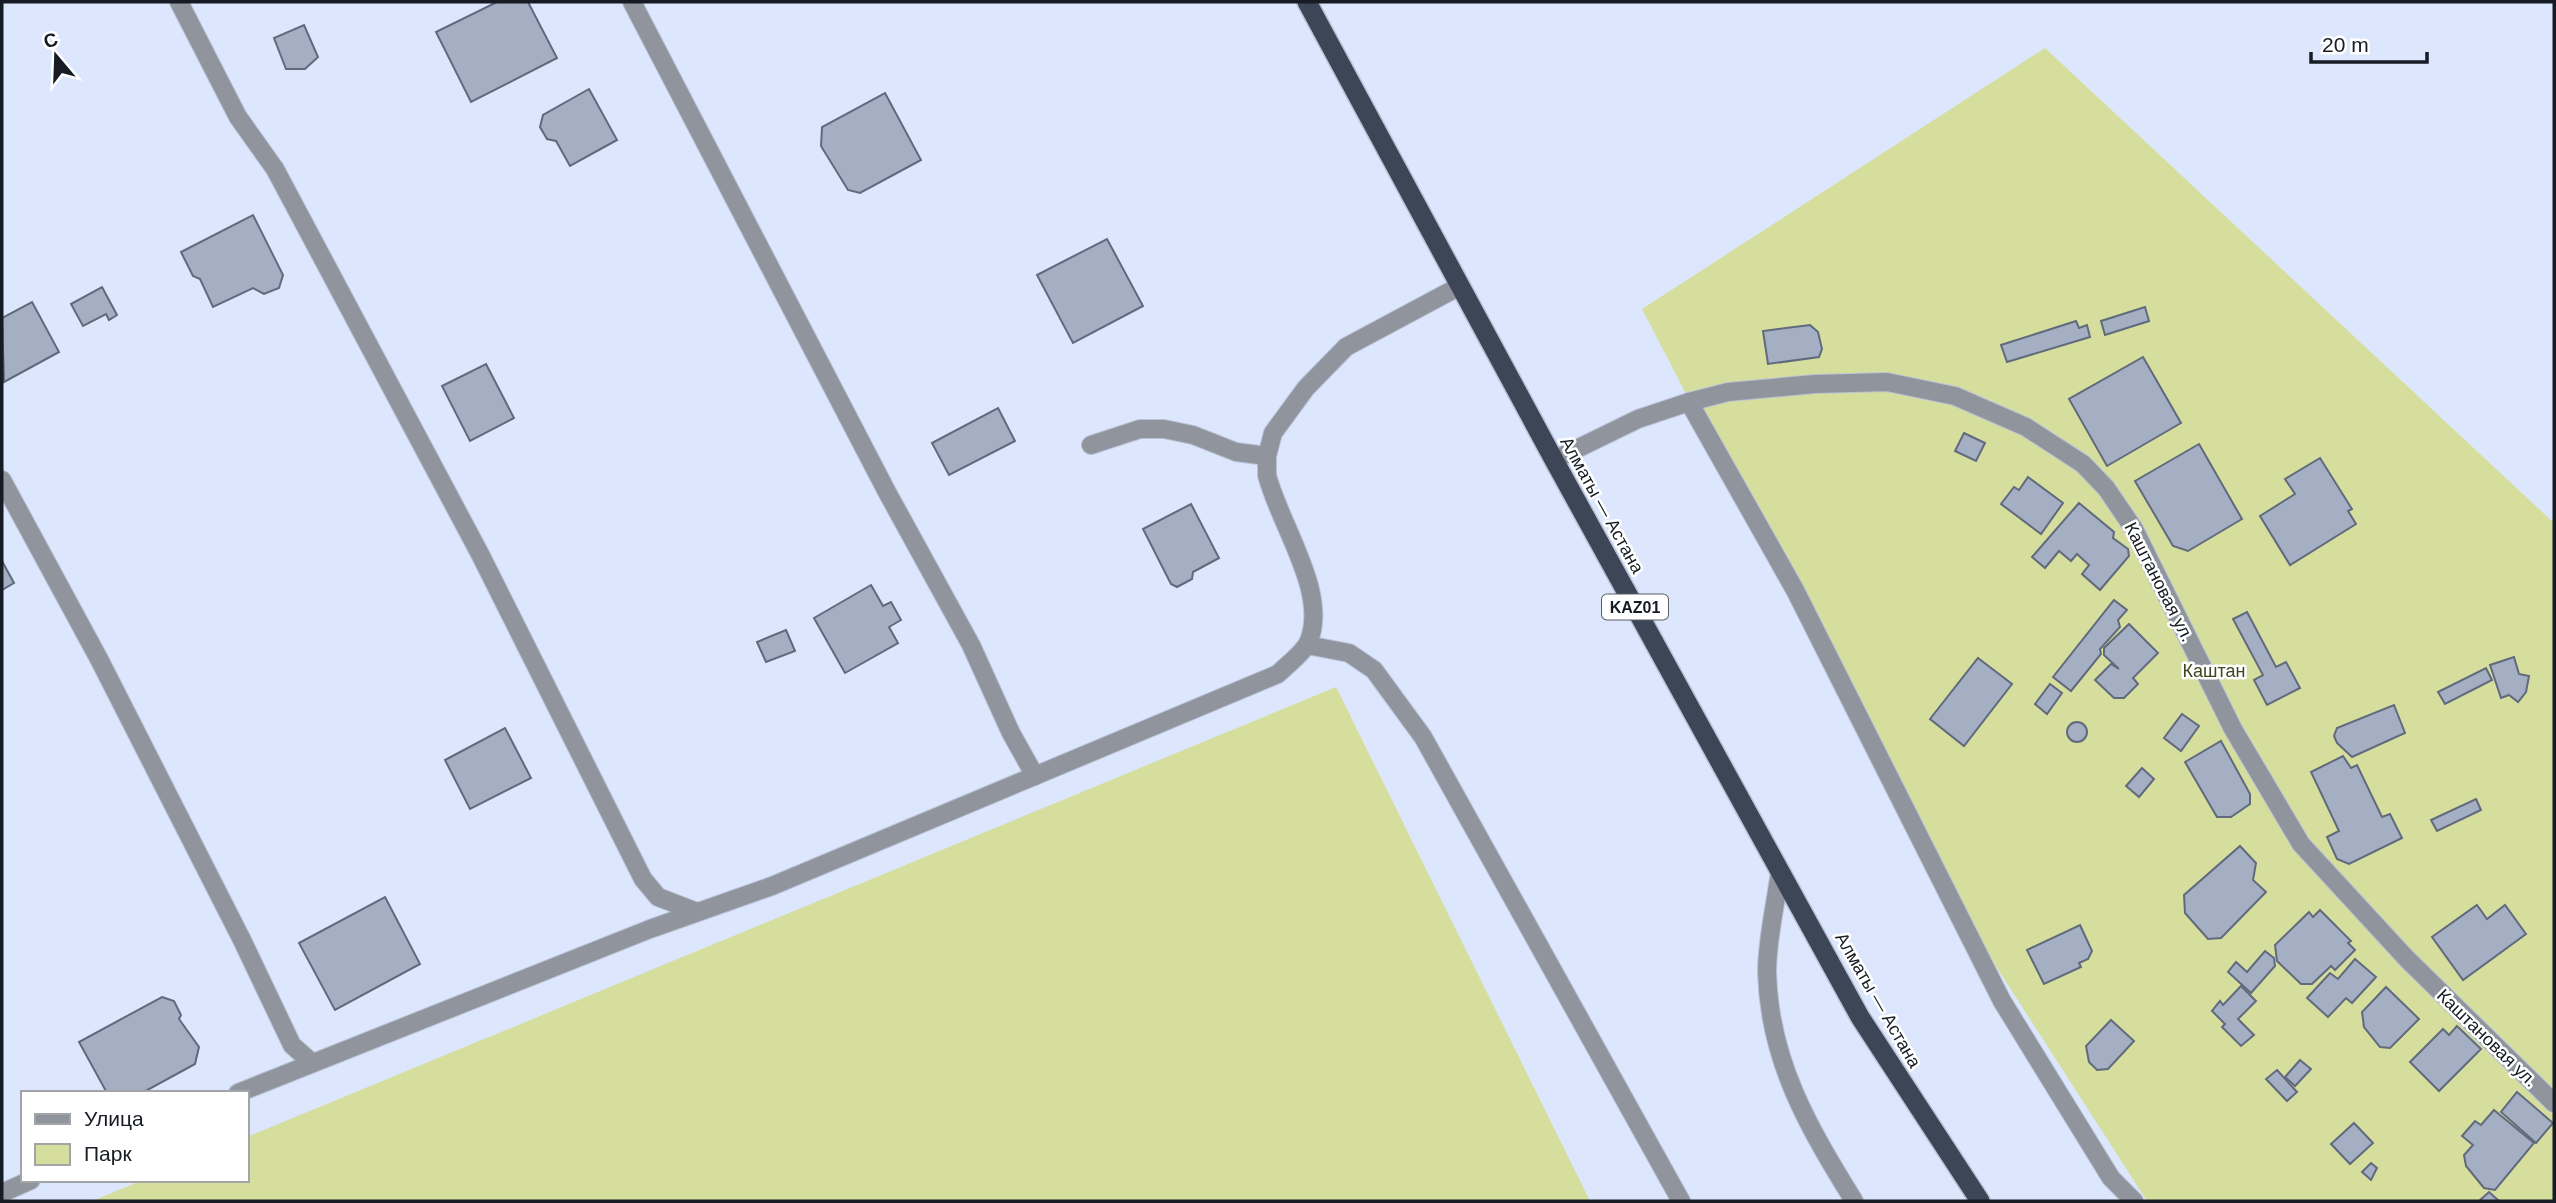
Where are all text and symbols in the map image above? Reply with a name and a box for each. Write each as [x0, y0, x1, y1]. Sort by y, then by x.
north arrow [21, 21, 91, 91]
scale bar [2311, 21, 2426, 65]
text: С [41, 28, 61, 53]
text: 20 m [2322, 33, 2369, 56]
street label: Алматы — Астана [1556, 433, 1648, 577]
street label: Каштановая ул. [2120, 519, 2198, 645]
road number: KАZ01 [1602, 594, 1668, 620]
park label: Каштан [2183, 661, 2245, 681]
street label: Алматы — Астана [1831, 929, 1925, 1072]
street label: Каштановая ул. [2433, 985, 2541, 1091]
legend [21, 1091, 248, 1182]
text: Улица [84, 1107, 144, 1130]
text: Парк [84, 1142, 132, 1165]

